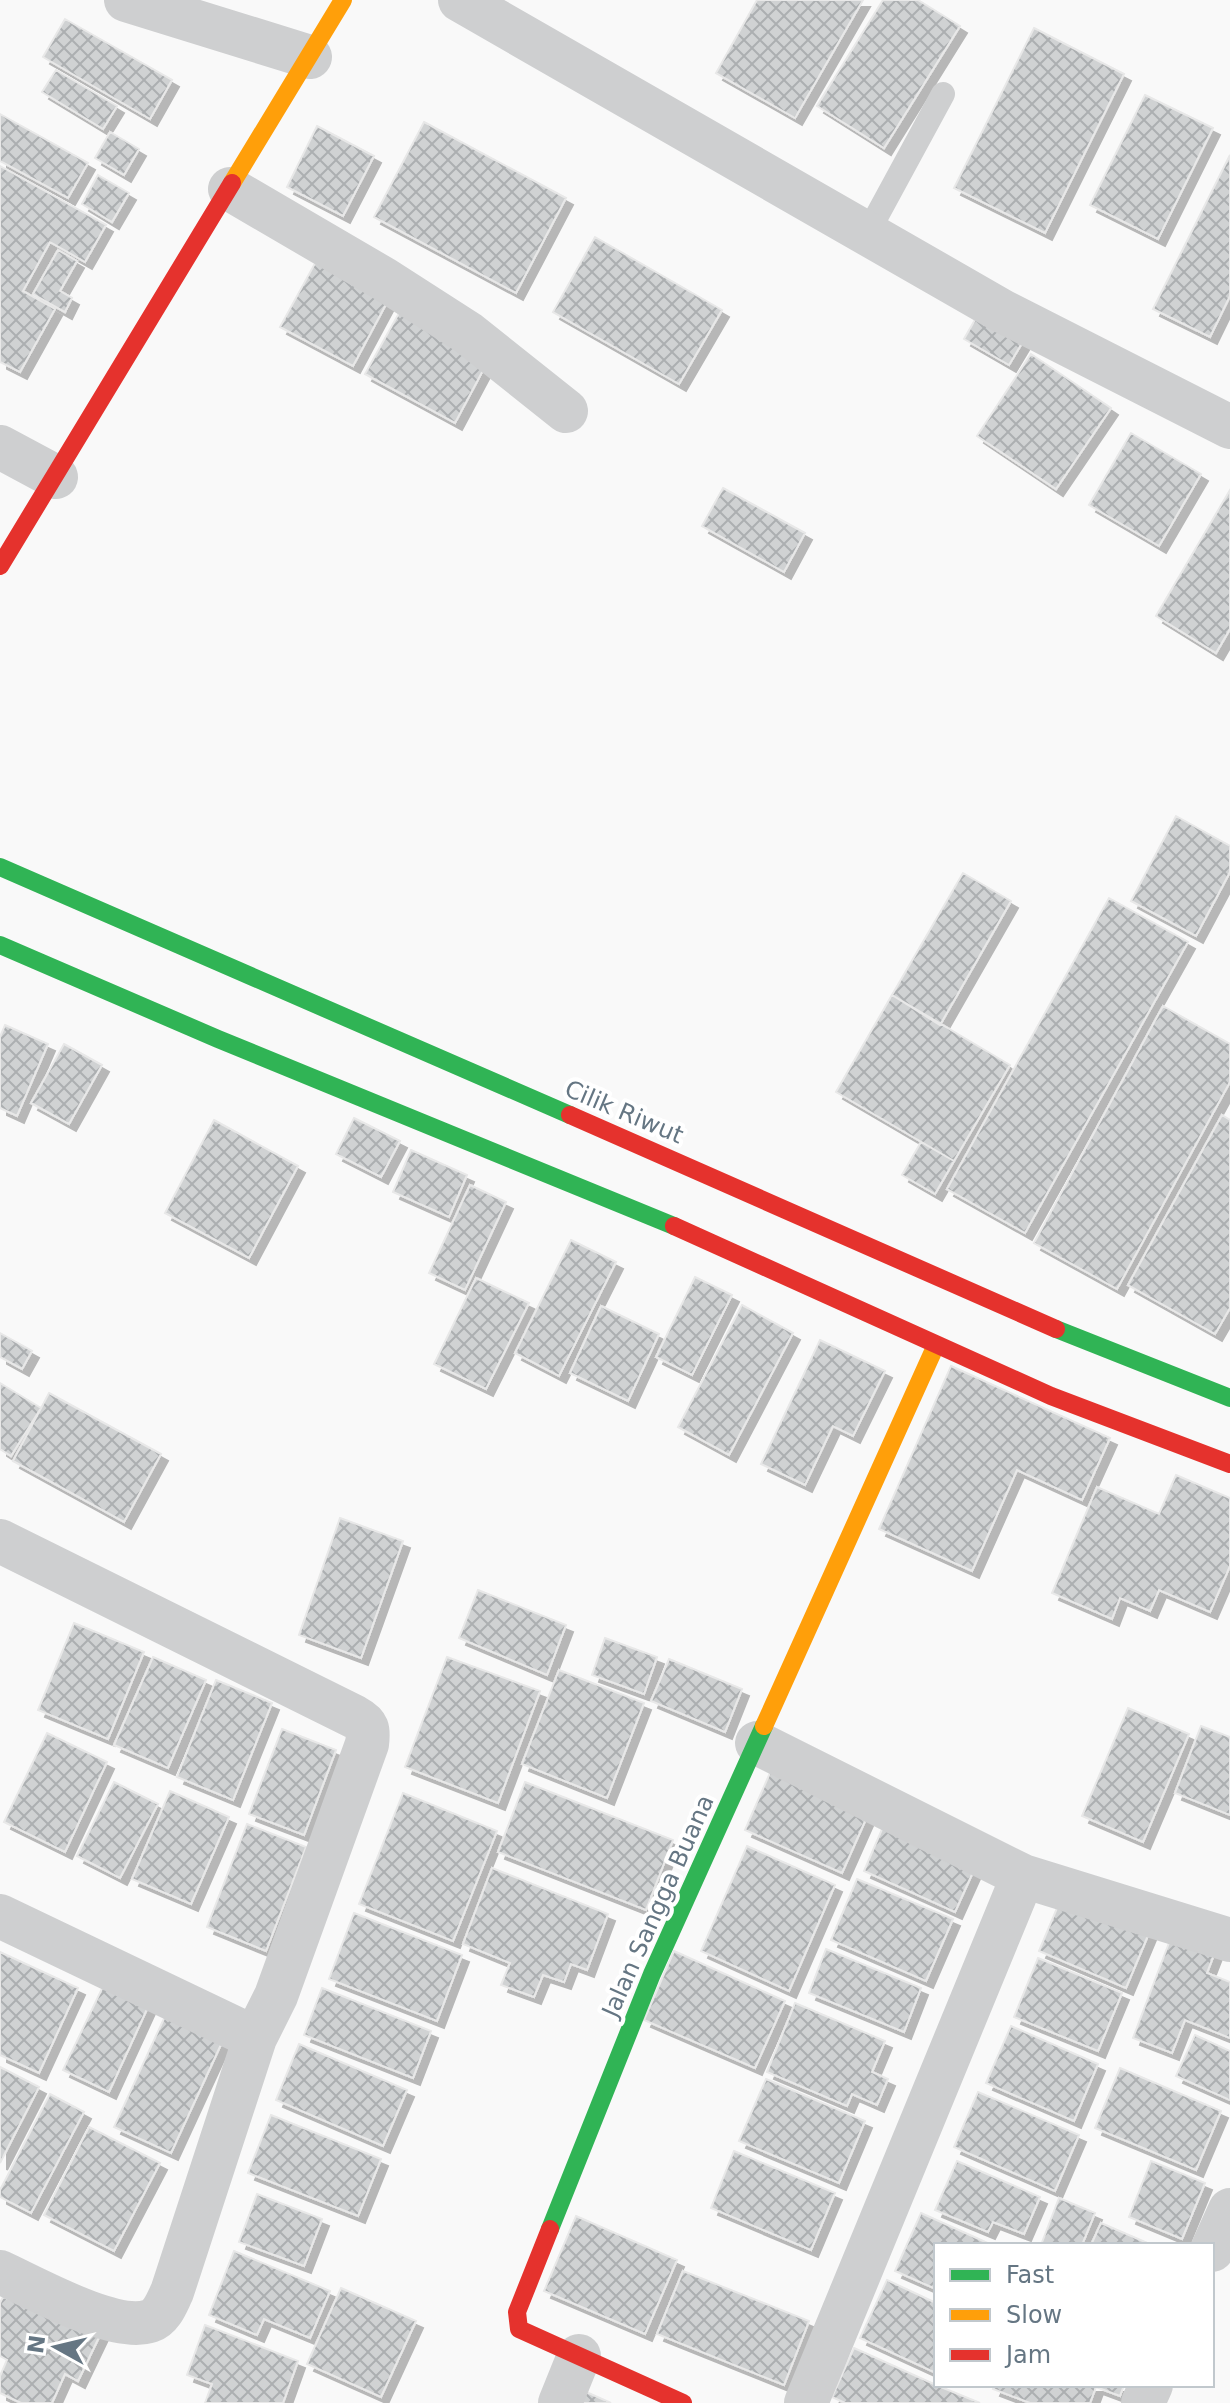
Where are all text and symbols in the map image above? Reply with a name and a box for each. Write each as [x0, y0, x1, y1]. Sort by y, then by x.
street label: Cilik Riwut [561, 1075, 687, 1149]
street label: Jalan Sangga Buana [596, 1791, 720, 2023]
legend [934, 2243, 1214, 2387]
text: Fast [1006, 2261, 1054, 2289]
text: Slow [1006, 2301, 1062, 2329]
north arrow [16, 2307, 96, 2387]
text: N [23, 2333, 50, 2355]
text: Jam [1004, 2341, 1051, 2369]

